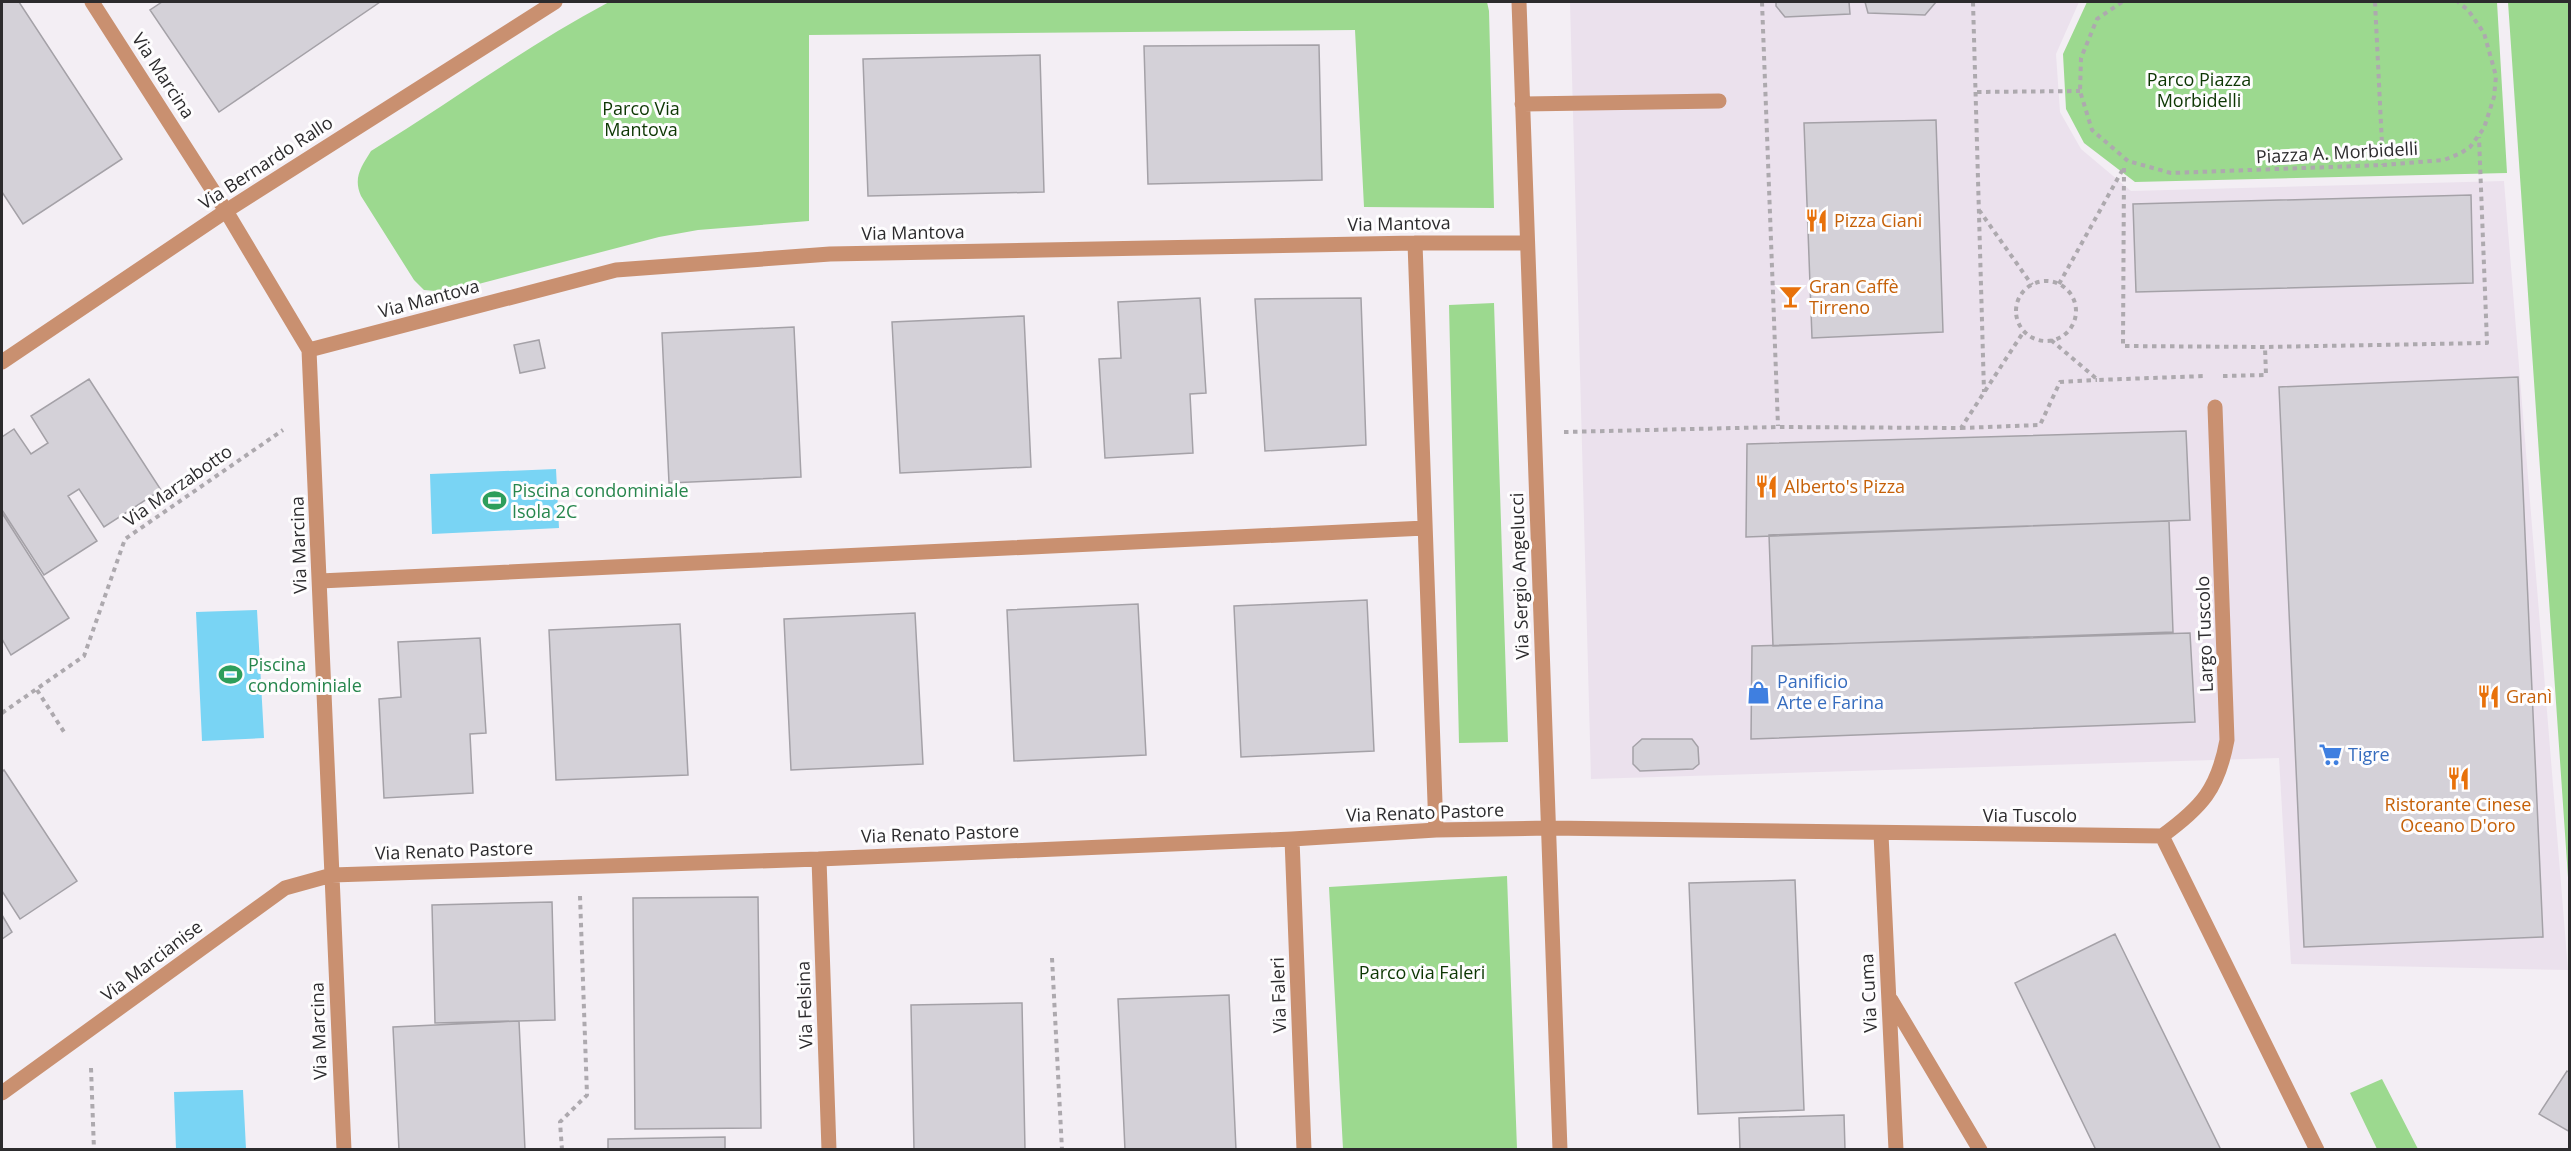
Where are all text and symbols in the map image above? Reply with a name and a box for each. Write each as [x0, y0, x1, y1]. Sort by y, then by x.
street label: Via Marcina [127, 28, 201, 123]
park label: Parco Piazza Morbidelli [2147, 67, 2251, 112]
park label: Parco Via Mantova [602, 96, 680, 141]
street label: Via Bernardo Rallo [194, 110, 337, 214]
street label: Piazza A. Morbidelli [2255, 136, 2419, 168]
restaurant icon: Pizza Ciani [1803, 208, 1829, 234]
place label: Pizza Ciani [1834, 208, 1922, 232]
street label: Via Mantova [1347, 210, 1451, 236]
street label: Via Mantova [861, 219, 965, 245]
street label: Via Mantova [376, 273, 482, 323]
place label: Gran Caffè Tirreno [1809, 274, 1899, 319]
bar icon: Gran Caffè Tirreno [1778, 284, 1804, 310]
street label: Via Marzabotto [118, 439, 237, 532]
restaurant icon: Alberto's Pizza [1753, 474, 1779, 500]
place label: Alberto's Pizza [1784, 474, 1905, 498]
place label: Piscina condominiale Isola 2C [512, 478, 689, 523]
sports icon: Piscina condominiale Isola 2C [481, 488, 507, 514]
street label: Via Sergio Angelucci [1504, 492, 1534, 660]
street label: Via Marcina [284, 496, 312, 594]
street label: Largo Tuscolo [2190, 575, 2218, 693]
place label: Piscina condominiale [248, 652, 362, 697]
sports icon: Piscina condominiale [217, 662, 243, 688]
place label: Panificio Arte e Farina [1777, 669, 1884, 714]
shop icon: Panificio Arte e Farina [1746, 679, 1772, 705]
restaurant icon: Granì [2475, 684, 2501, 710]
place label: Granì [2506, 684, 2552, 708]
supermarket icon: Tigre [2317, 742, 2343, 768]
place label: Tigre [2348, 742, 2390, 766]
restaurant icon: Ristorante Cinese Oceano D'oro [2445, 766, 2471, 792]
place label: Ristorante Cinese Oceano D'oro [2385, 792, 2531, 837]
street label: Via Renato Pastore [1345, 797, 1504, 827]
street label: Via Tuscolo [1983, 803, 2077, 827]
street label: Via Renato Pastore [860, 818, 1019, 848]
street label: Via Renato Pastore [374, 835, 533, 865]
street label: Via Marcianise [96, 914, 207, 1006]
street label: Via Cuma [1854, 953, 1882, 1033]
street label: Via Faleri [1265, 957, 1291, 1033]
park label: Parco via Faleri [1359, 960, 1485, 984]
street label: Via Felsina [790, 961, 818, 1049]
street label: Via Marcina [304, 982, 332, 1080]

